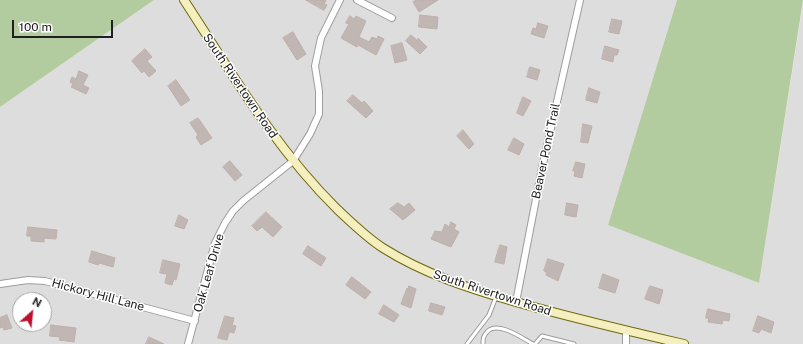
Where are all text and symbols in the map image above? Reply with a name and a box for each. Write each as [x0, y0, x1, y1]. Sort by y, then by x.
scale bar [14, 12, 115, 38]
text: 100 m [19, 20, 52, 34]
street label: South Rivertown Road [200, 31, 280, 141]
street label: Beaver Pond Trail [529, 102, 563, 200]
street label: Oak Leaf Drive [191, 232, 227, 314]
street label: South Rivertown Road [431, 267, 553, 319]
street label: Hickory Hill Lane [50, 276, 146, 314]
north arrow [12, 292, 52, 332]
text: N [30, 295, 44, 309]

